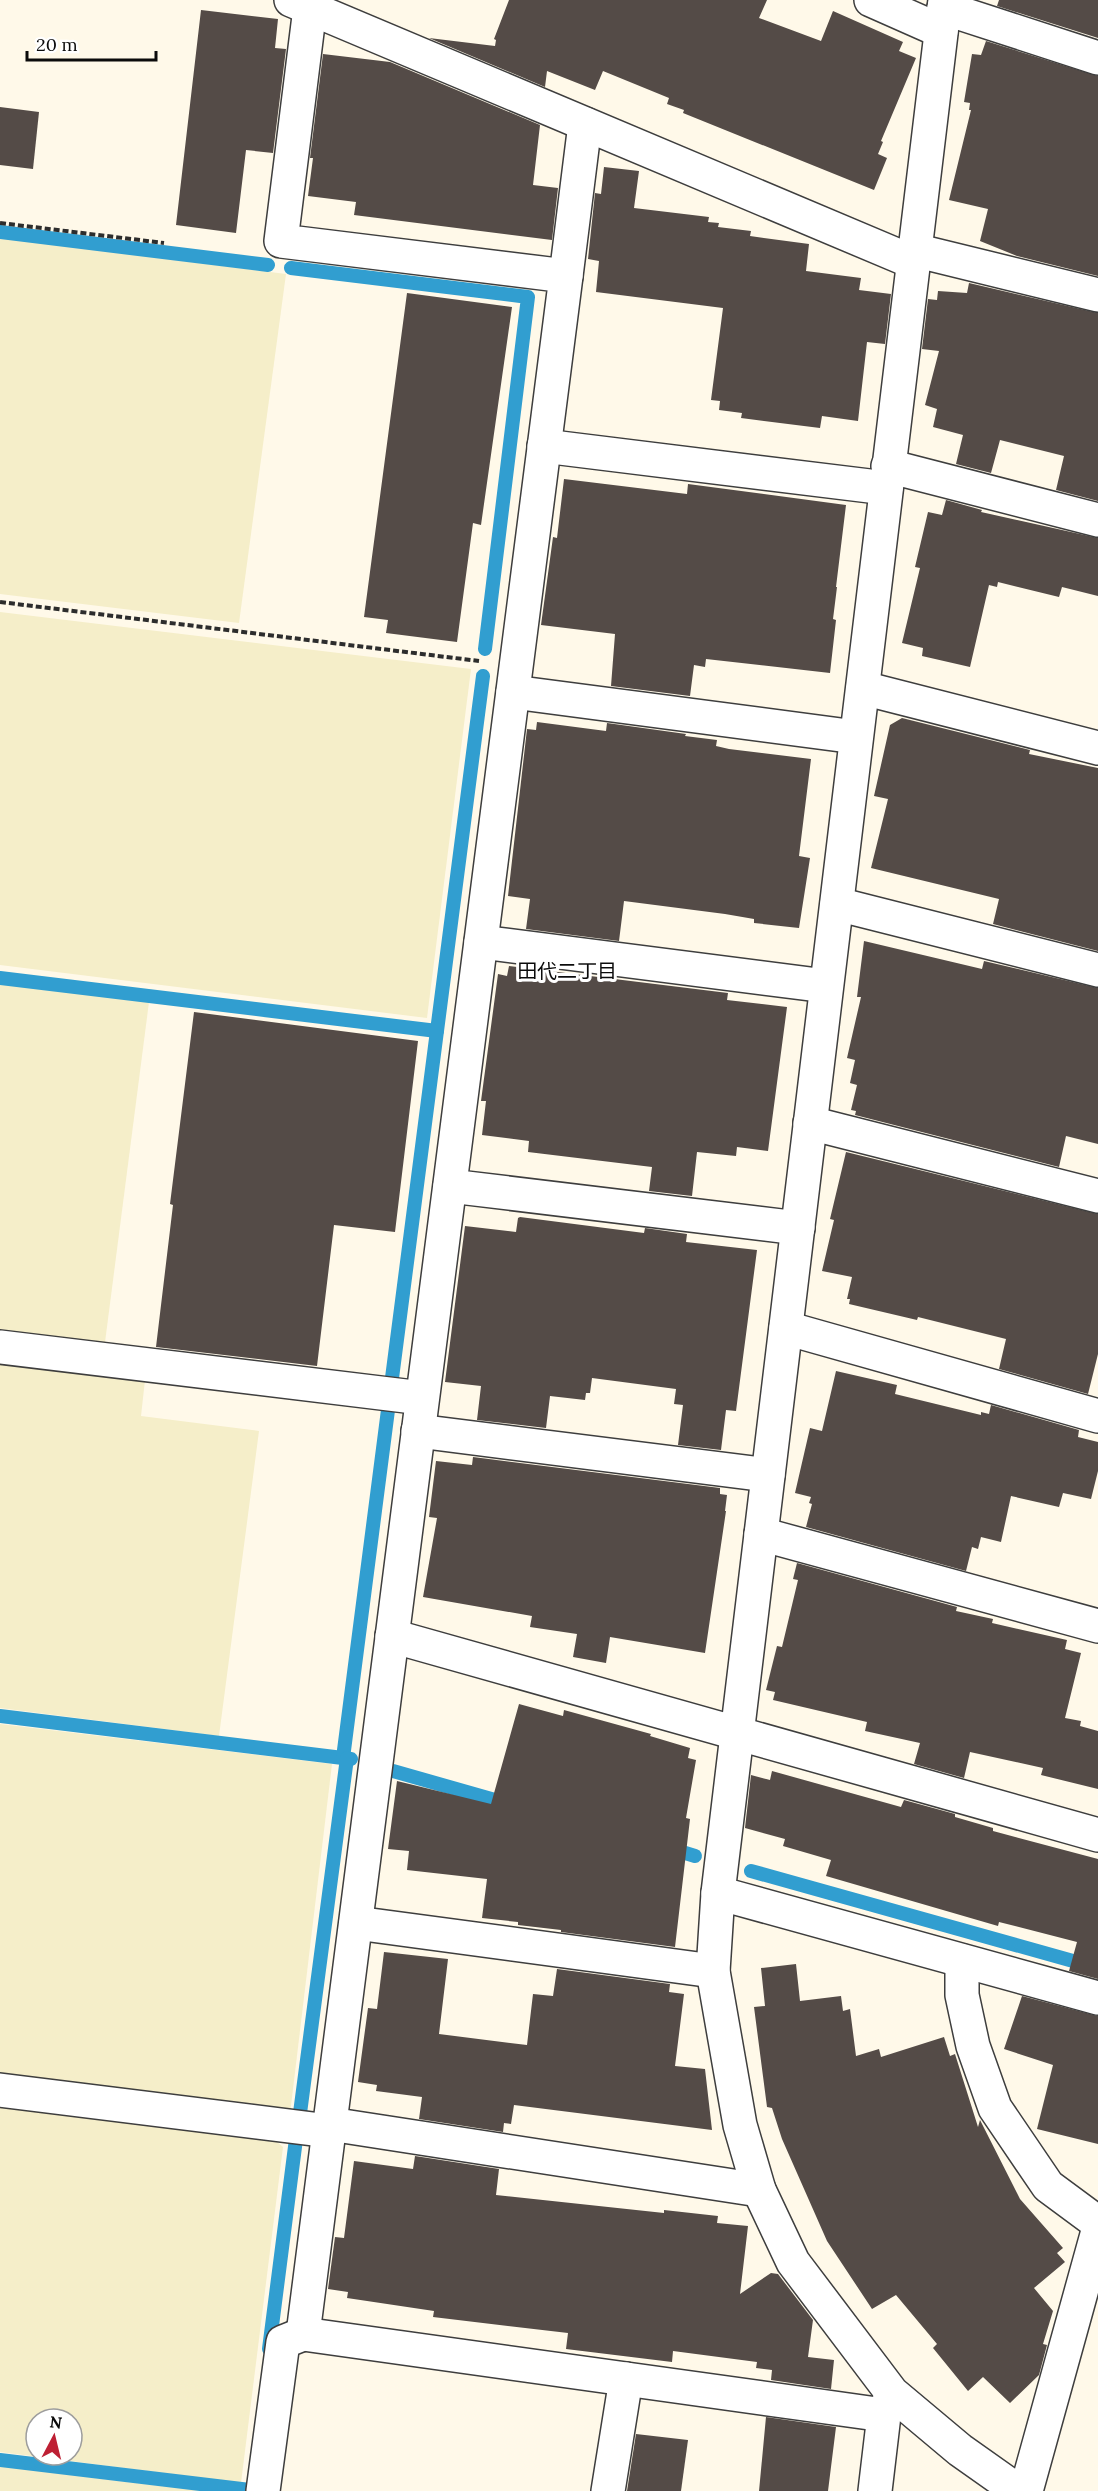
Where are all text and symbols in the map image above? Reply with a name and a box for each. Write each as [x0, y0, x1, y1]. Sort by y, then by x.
scale bar [27, 24, 156, 62]
text: 20 m [36, 33, 78, 56]
district label: 田代二丁目 [517, 958, 617, 983]
north arrow [24, 2407, 84, 2467]
text: N [48, 2411, 63, 2433]

